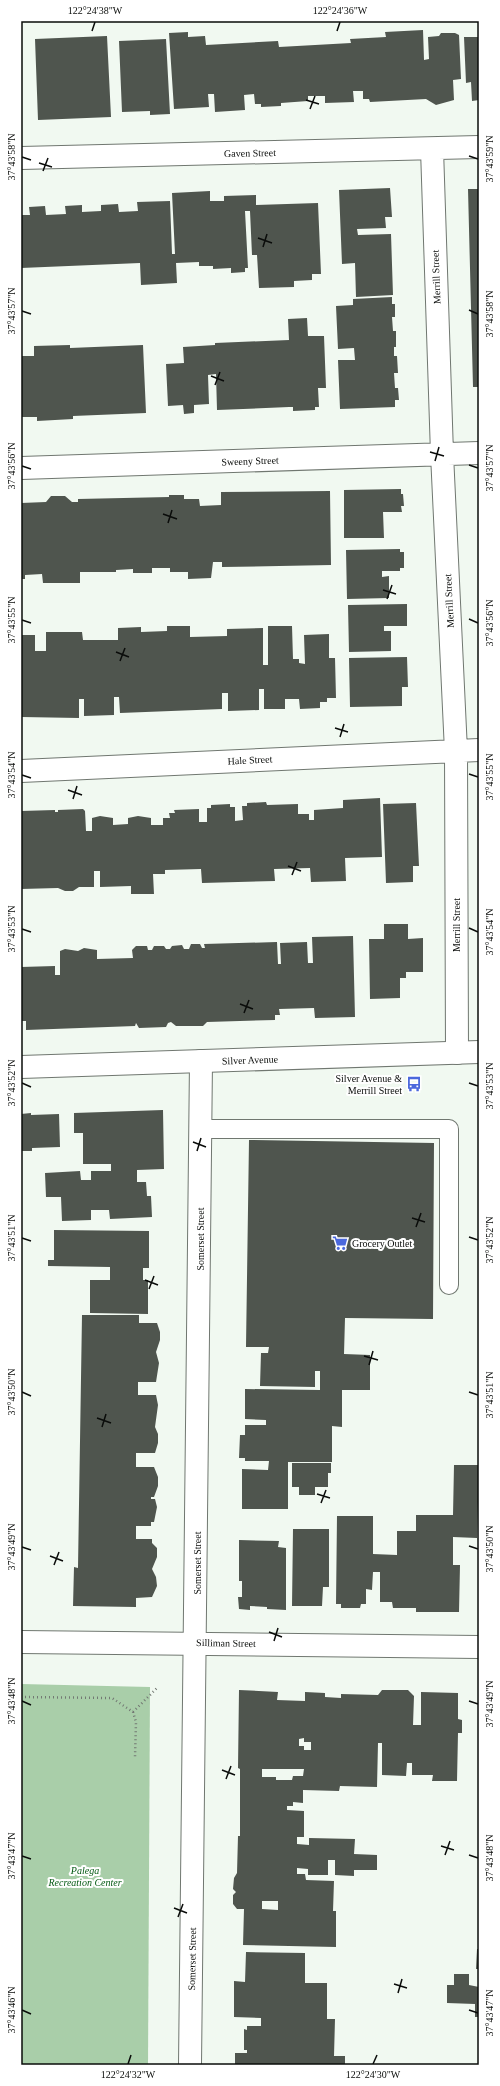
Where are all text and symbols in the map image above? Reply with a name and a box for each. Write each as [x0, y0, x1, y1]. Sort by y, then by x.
text: 122°24'38"W [68, 5, 123, 16]
text: 122°24'36"W [313, 5, 368, 16]
text: 37°43'58"N [6, 133, 17, 181]
text: 37°43'59"N [484, 135, 495, 183]
street label: Gaven Street [224, 147, 276, 159]
street label: Merrill Street [430, 250, 442, 304]
text: 37°43'57"N [6, 287, 17, 335]
text: 37°43'58"N [484, 290, 495, 338]
text: 37°43'56"N [6, 442, 17, 490]
text: 37°43'57"N [484, 444, 495, 492]
street label: Sweeny Street [221, 454, 279, 468]
street label: Merrill Street [442, 573, 456, 628]
text: 37°43'55"N [6, 596, 17, 644]
text: 37°43'56"N [484, 599, 495, 647]
text: 37°43'54"N [6, 751, 17, 799]
street label: Hale Street [227, 753, 273, 767]
text: 37°43'55"N [484, 753, 495, 801]
street label: Merrill Street [451, 898, 462, 952]
text: 37°43'53"N [6, 905, 17, 953]
text: 37°43'54"N [484, 908, 495, 956]
street label: Silver Avenue [222, 1054, 279, 1066]
text: 37°43'52"N [6, 1059, 17, 1107]
text: 37°43'53"N [484, 1062, 495, 1110]
place label: Silver Avenue & Merrill Street [336, 1073, 402, 1096]
bus stop icon: Silver Avenue & Merrill Street [405, 1075, 423, 1093]
street label: Somerset Street [195, 1207, 206, 1271]
text: 37°43'51"N [6, 1214, 17, 1262]
text: 37°43'52"N [484, 1216, 495, 1264]
supermarket icon: Grocery Outlet [331, 1234, 349, 1252]
place label: Grocery Outlet [352, 1238, 412, 1249]
text: 37°43'50"N [6, 1368, 17, 1416]
text: 37°43'51"N [484, 1371, 495, 1419]
text: 37°43'49"N [6, 1523, 17, 1571]
text: 37°43'50"N [484, 1525, 495, 1573]
street label: Somerset Street [192, 1531, 203, 1595]
street label: Silliman Street [196, 1637, 256, 1649]
text: 37°43'48"N [6, 1677, 17, 1725]
text: 37°43'49"N [484, 1680, 495, 1728]
text: 37°43'47"N [6, 1832, 17, 1880]
text: 37°43'48"N [484, 1834, 495, 1882]
park label: Palega Recreation Center [47, 1865, 122, 1888]
street label: Somerset Street [186, 1927, 198, 1991]
text: 37°43'46"N [6, 1986, 17, 2034]
text: 37°43'47"N [484, 1989, 495, 2037]
text: 122°24'32"W [101, 2069, 156, 2080]
text: 122°24'30"W [346, 2069, 401, 2080]

